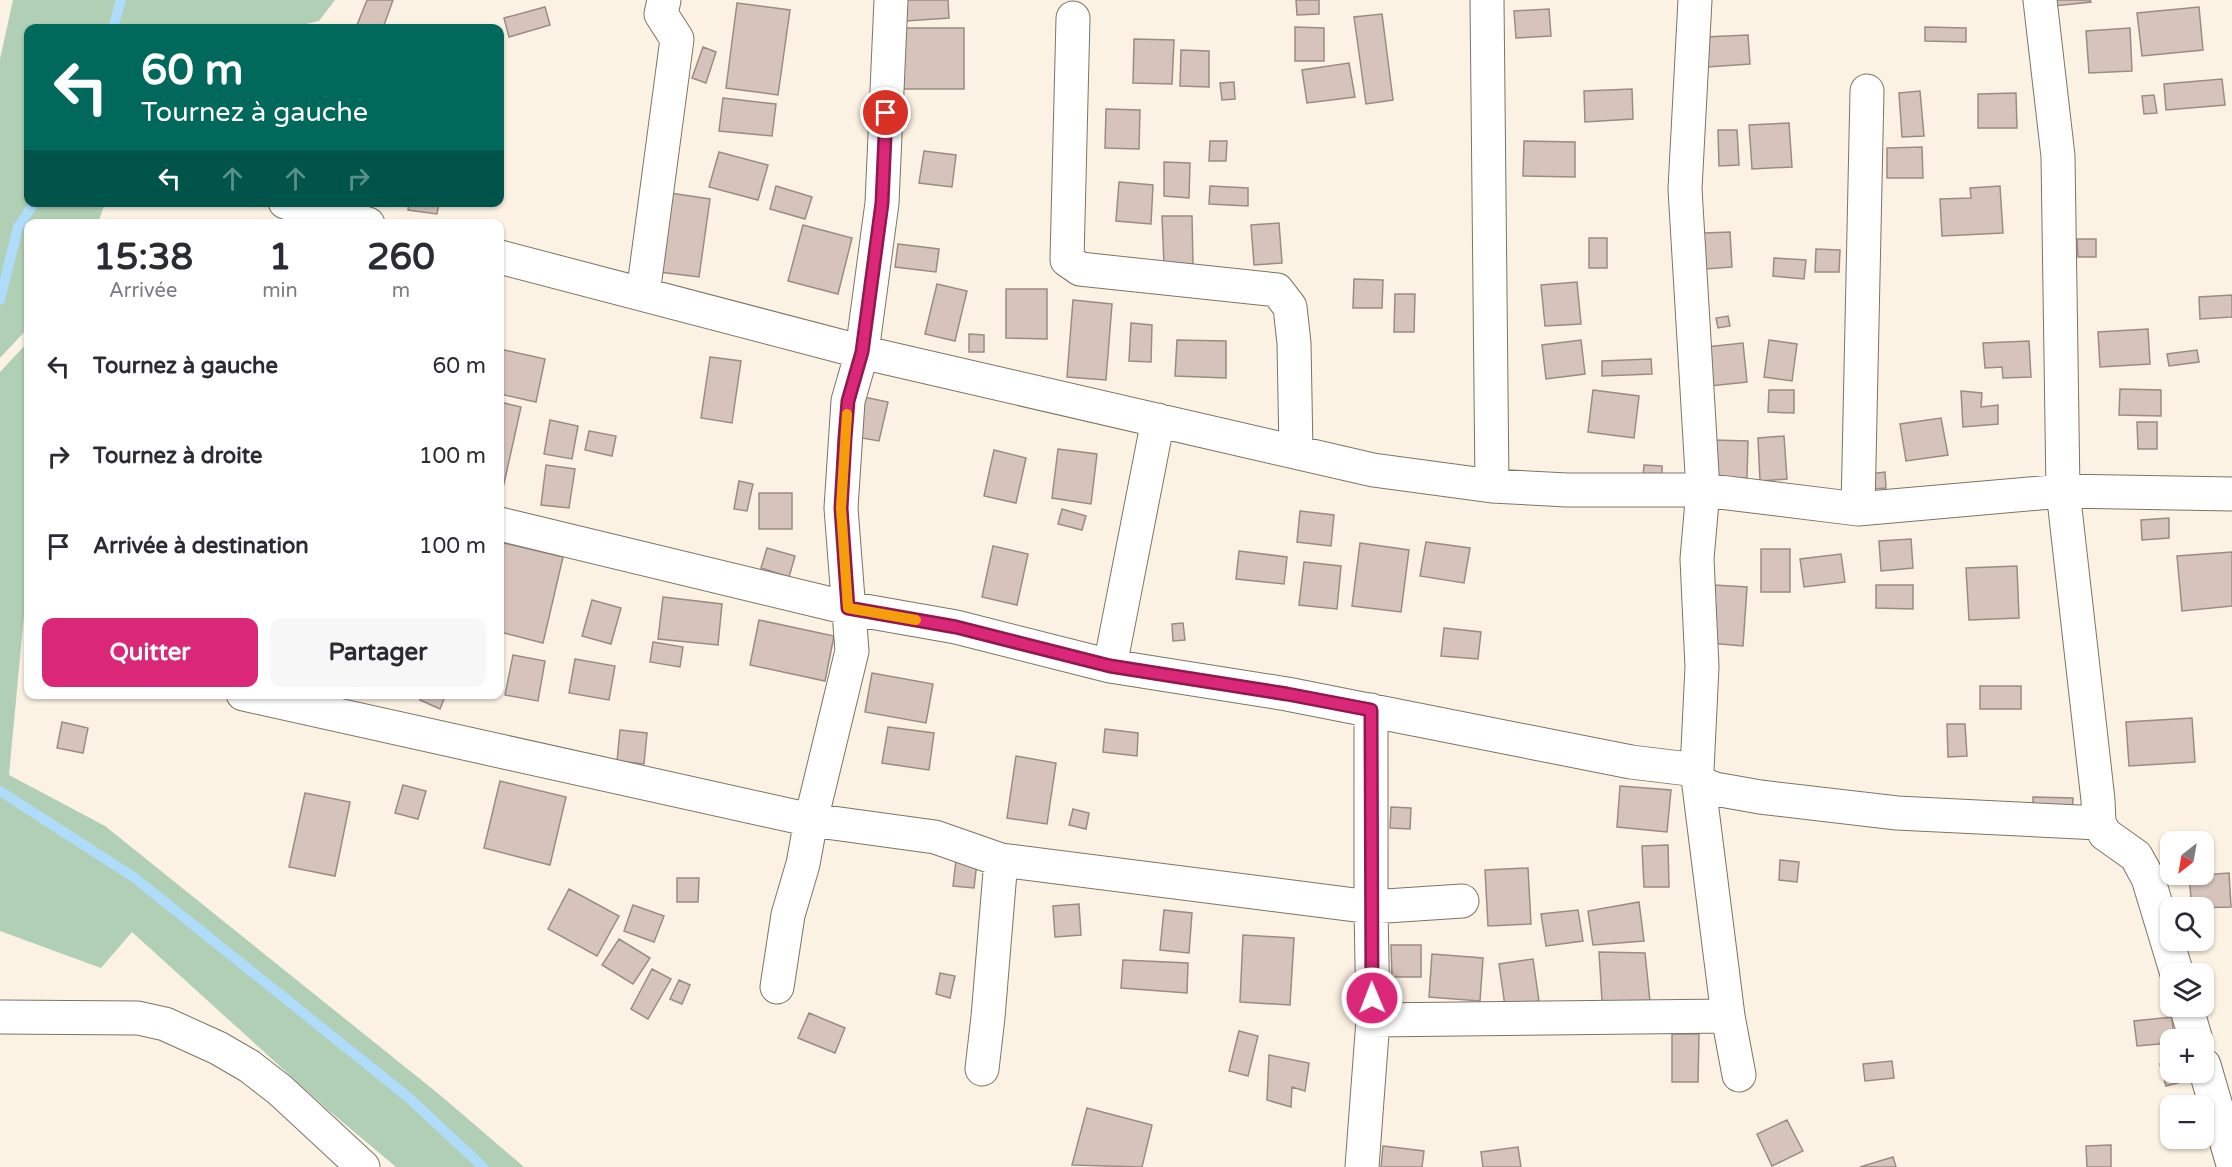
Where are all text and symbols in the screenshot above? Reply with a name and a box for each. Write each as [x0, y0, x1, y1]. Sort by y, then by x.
text: 60 m [141, 45, 243, 96]
icon: left [42, 48, 120, 126]
pin [860, 87, 911, 138]
text: Tournez à gauche [141, 96, 368, 129]
icon: arrive [869, 96, 902, 129]
icon: left [153, 162, 186, 195]
icon: ahead [216, 162, 249, 195]
icon: ahead [279, 162, 312, 195]
icon: right [342, 162, 375, 195]
text: 15:38 [93, 236, 193, 279]
text: 1 [269, 236, 291, 279]
text: 260 [367, 236, 435, 279]
text: Arrivée [109, 279, 177, 303]
text: min [262, 279, 298, 303]
text: m [392, 279, 410, 303]
icon: left [42, 350, 75, 383]
text: Tournez à gauche [93, 353, 278, 379]
text: 60 m [432, 353, 486, 379]
icon: right [42, 440, 75, 473]
text: Tournez à droite [93, 443, 262, 469]
text: 100 m [419, 443, 486, 469]
icon: arrive [42, 530, 75, 563]
text: Arrivée à destination [93, 533, 309, 559]
text: 100 m [419, 533, 486, 559]
button: Quitter [42, 618, 258, 687]
button: Partager [270, 618, 486, 687]
north arrow [2160, 831, 2214, 885]
map controls [2160, 831, 2214, 1149]
button: search [2160, 897, 2214, 951]
button: layers [2160, 963, 2214, 1017]
position arrow [1340, 966, 1404, 1030]
button: + [2160, 1029, 2214, 1083]
button: − [2160, 1095, 2214, 1149]

